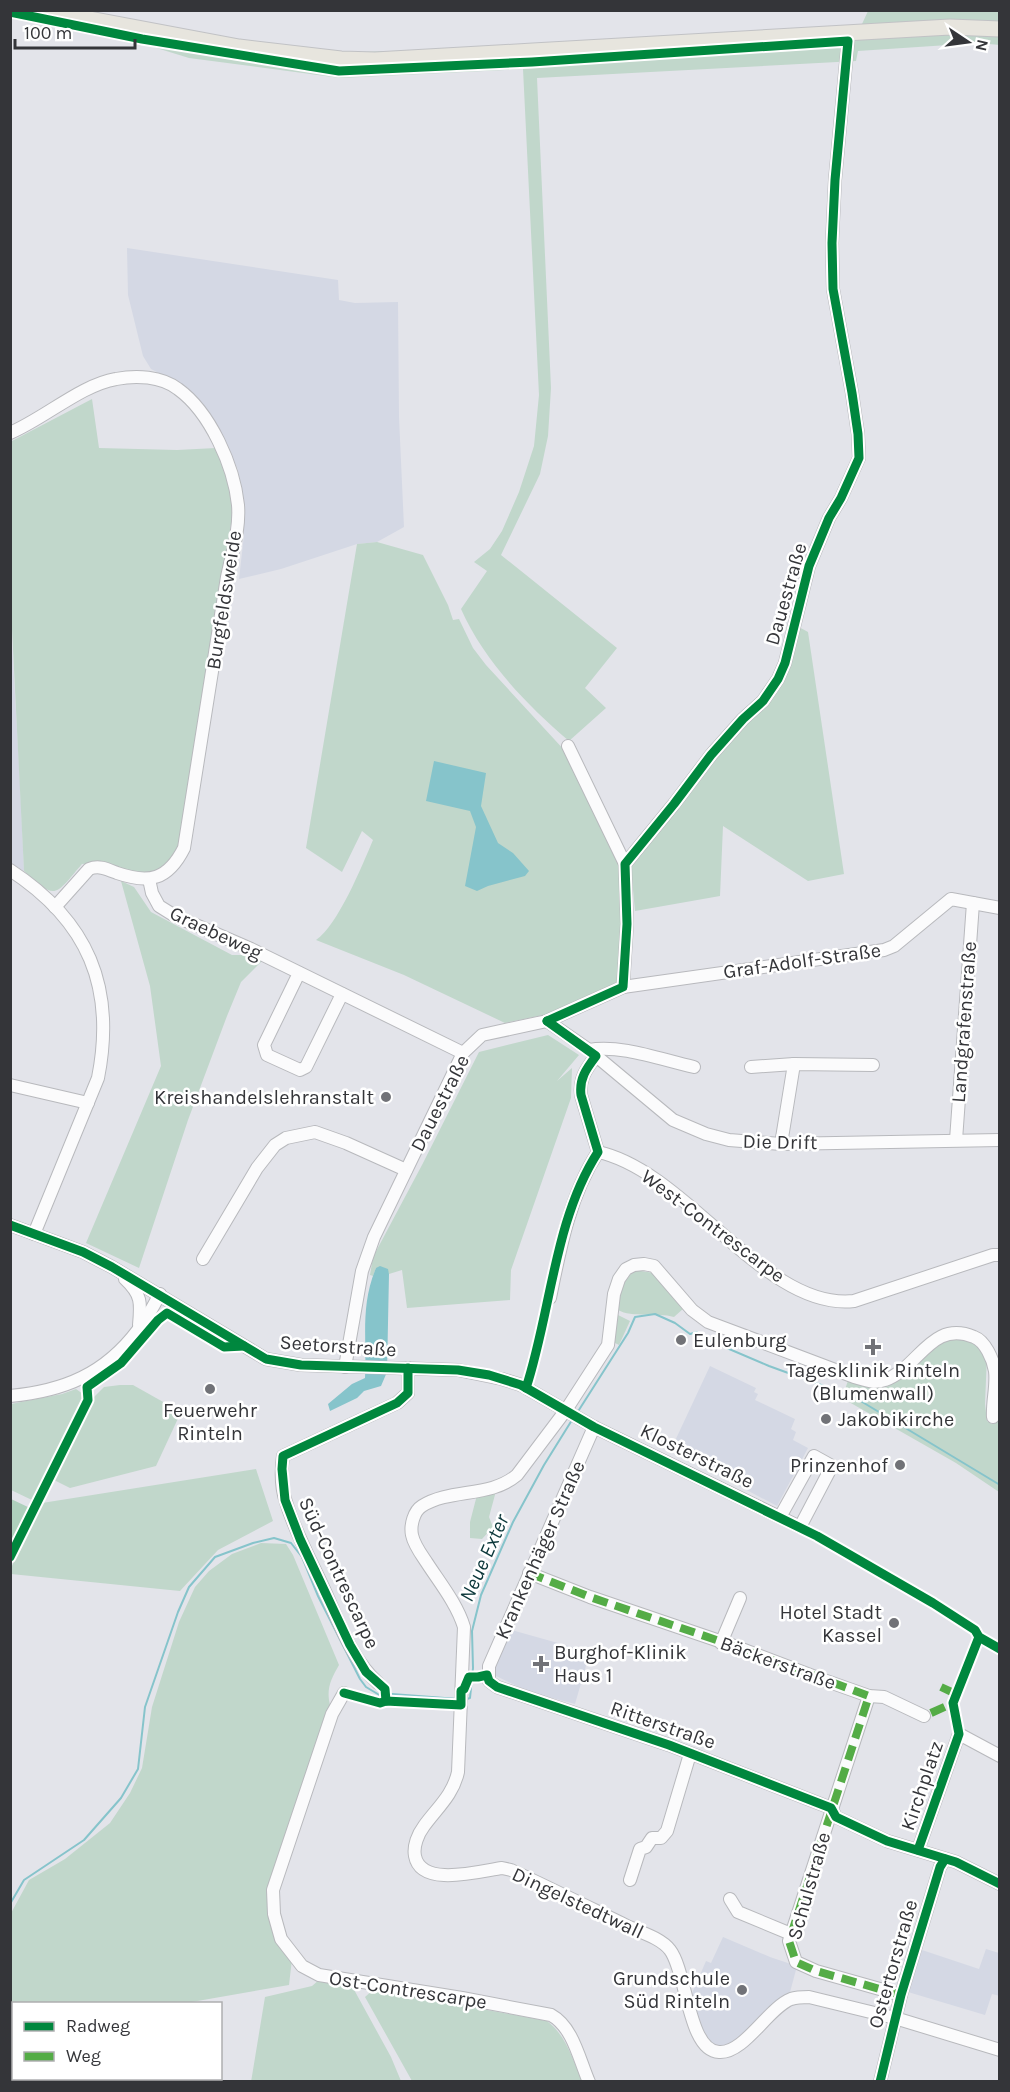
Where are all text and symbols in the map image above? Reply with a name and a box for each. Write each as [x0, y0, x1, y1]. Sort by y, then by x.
scale bar [15, 12, 135, 50]
north arrow [938, 12, 998, 72]
text: 100 m [24, 22, 72, 44]
text: N [972, 38, 993, 53]
street label: Burgfeldsweide [202, 529, 246, 671]
street label: Dauestraße [760, 540, 812, 648]
street label: Graebeweg [166, 902, 266, 964]
street label: Graf-Adolf-Straße [722, 939, 882, 983]
street label: Landgrafenstraße [947, 940, 981, 1104]
street label: Dauestraße [406, 1051, 474, 1155]
place label: Kreishandelslehranstalt [154, 1086, 374, 1109]
marker: Kreishandelslehranstalt [379, 1090, 393, 1104]
street label: Die Drift [742, 1130, 818, 1154]
street label: West-Contrescarpe [637, 1165, 789, 1287]
place label: Eulenburg [693, 1329, 786, 1352]
street label: Seetorstraße [279, 1330, 397, 1362]
marker: Eulenburg [674, 1333, 688, 1347]
marker: Tagesklinik Rinteln (Blumenwall) [864, 1338, 882, 1356]
place label: Tagesklinik Rinteln (Blumenwall) [786, 1359, 960, 1405]
marker: Feuerwehr Rinteln [203, 1382, 217, 1396]
place label: Feuerwehr Rinteln [163, 1399, 258, 1445]
place label: Jakobikirche [838, 1408, 954, 1431]
marker: Jakobikirche [819, 1412, 833, 1426]
street label: Klosterstraße [637, 1419, 757, 1493]
place label: Prinzenhof [790, 1454, 888, 1477]
street label: Krankenhäger Straße [490, 1457, 590, 1643]
marker: Prinzenhof [893, 1458, 907, 1472]
street label: Süd-Contrescarpe [294, 1494, 384, 1652]
water label: Neue Exter [454, 1510, 514, 1605]
place label: Hotel Stadt Kassel [780, 1601, 882, 1647]
marker: Hotel Stadt Kassel [887, 1616, 901, 1630]
street label: Bäckerstraße [717, 1631, 839, 1695]
place label: Burghof-Klinik Haus 1 [554, 1641, 687, 1687]
marker: Burghof-Klinik Haus 1 [532, 1655, 550, 1673]
street label: Ritterstraße [607, 1696, 719, 1754]
street label: Kirchplatz [896, 1738, 948, 1834]
street label: Schulstraße [783, 1829, 835, 1943]
street label: Dingelstedtwall [508, 1862, 648, 1944]
street label: Ostertorstraße [864, 1897, 922, 2031]
street label: Ost-Contrescarpe [328, 1966, 488, 2014]
place label: Grundschule Süd Rinteln [613, 1967, 730, 2013]
marker: Grundschule Süd Rinteln [735, 1983, 749, 1997]
legend [12, 2002, 222, 2080]
text: Radweg [66, 2015, 130, 2037]
text: Weg [66, 2045, 101, 2067]

